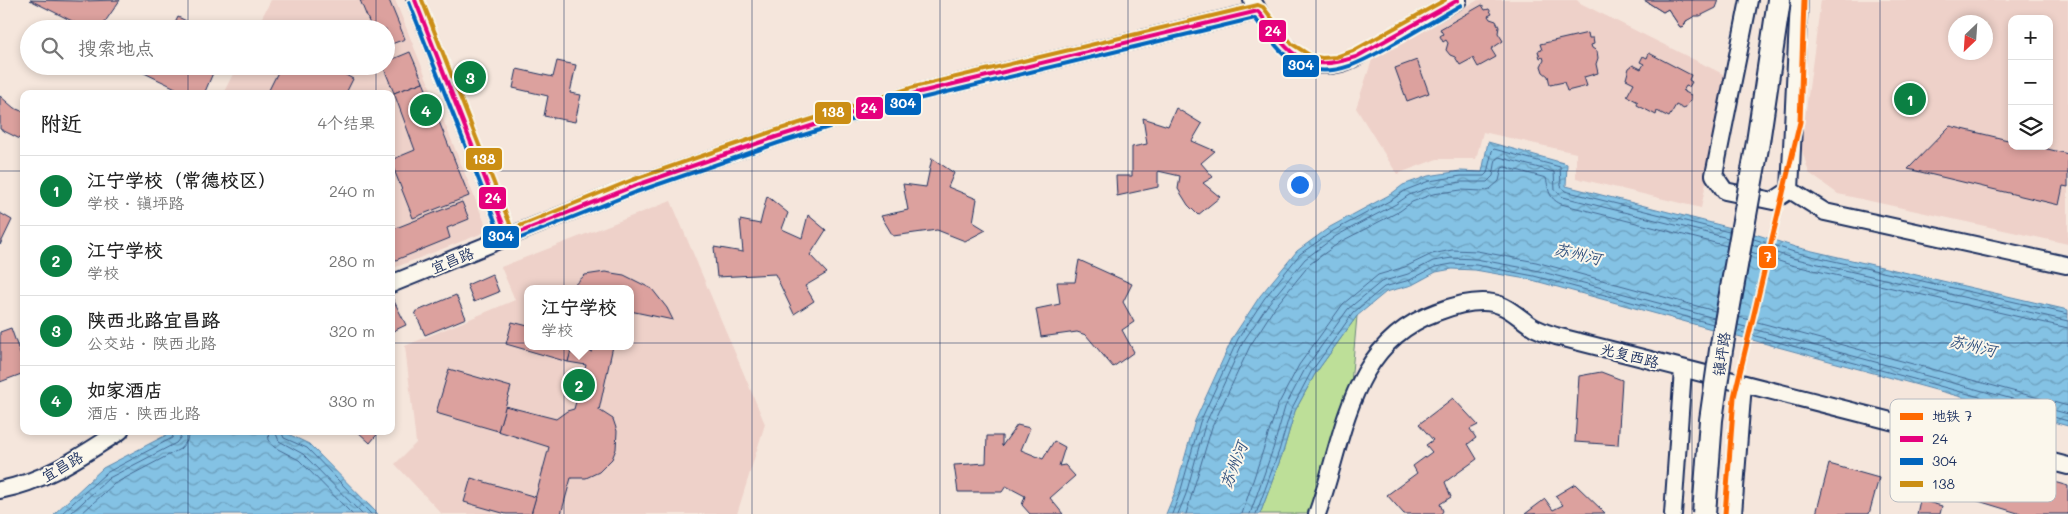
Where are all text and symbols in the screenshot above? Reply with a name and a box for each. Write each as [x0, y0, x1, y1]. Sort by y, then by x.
north arrow [1948, 15, 1993, 60]
map controls [2008, 15, 2053, 150]
button: + [2008, 15, 2053, 60]
line badge: 24 [1258, 19, 1287, 43]
search box [20, 20, 395, 75]
text: 24 [1265, 21, 1281, 40]
icon: search [38, 34, 66, 62]
text: 搜索地点 [78, 35, 154, 60]
line badge: 304 [1282, 54, 1320, 78]
text: 304 [1288, 55, 1314, 74]
pin: 3 [454, 58, 486, 96]
button: − [2008, 60, 2053, 105]
pin: 1 [1894, 80, 1926, 118]
pin: 4 [410, 91, 442, 129]
line badge: 304 [884, 92, 922, 116]
text: 304 [890, 93, 916, 112]
line badge: 24 [855, 96, 884, 120]
text: 24 [861, 98, 877, 117]
line badge: 138 [814, 101, 852, 125]
text: 138 [821, 102, 845, 121]
button: layers [2008, 105, 2053, 150]
text: 附近 [40, 109, 82, 136]
text: 4个结果 [318, 112, 375, 133]
line badge: 138 [465, 147, 503, 171]
text: 138 [472, 149, 496, 168]
text: 江宁学校（常德校区） [87, 167, 277, 192]
your location [1287, 172, 1313, 198]
text: 1 [52, 180, 60, 201]
text: 240 m [329, 180, 375, 201]
line badge: 24 [478, 186, 507, 210]
text: 24 [485, 188, 501, 207]
text: 学校 · 镇坪路 [87, 192, 184, 213]
line badge: 304 [482, 225, 520, 249]
text: 304 [488, 226, 514, 245]
text: 江宁学校 [87, 237, 163, 262]
water label: 苏州河 [1552, 237, 1607, 269]
street label: 宜昌路 [427, 242, 477, 278]
line badge: 7 [1758, 245, 1777, 269]
text: 7 [1764, 247, 1772, 266]
text: 2 [52, 250, 60, 271]
text: 280 m [329, 250, 375, 271]
text: 学校 [87, 262, 119, 283]
popup [524, 285, 634, 350]
text: 江宁学校 [541, 294, 617, 319]
text: 陕西北路宜昌路 [87, 307, 220, 332]
text: 学校 [541, 319, 573, 340]
text: 3 [51, 320, 61, 341]
text: 320 m [329, 320, 375, 341]
water label: 苏州河 [1947, 329, 2002, 361]
street label: 镇坪路 [1708, 330, 1734, 378]
text: 公交站 · 陕西北路 [87, 332, 216, 353]
street label: 光复西路 [1598, 338, 1662, 372]
pin: 2 [563, 366, 595, 404]
text: 如家酒店 [87, 377, 163, 402]
text: 4 [51, 390, 61, 411]
text: 330 m [329, 390, 375, 411]
legend [1890, 399, 2056, 502]
text: 酒店 · 陕西北路 [87, 402, 200, 423]
text: 地铁 7 [1932, 406, 1972, 425]
text: 24 [1932, 429, 1949, 448]
water label: 苏州河 [1215, 436, 1252, 491]
street label: 宜昌路 [38, 446, 86, 486]
text: 304 [1932, 451, 1958, 470]
text: 138 [1932, 474, 1955, 493]

